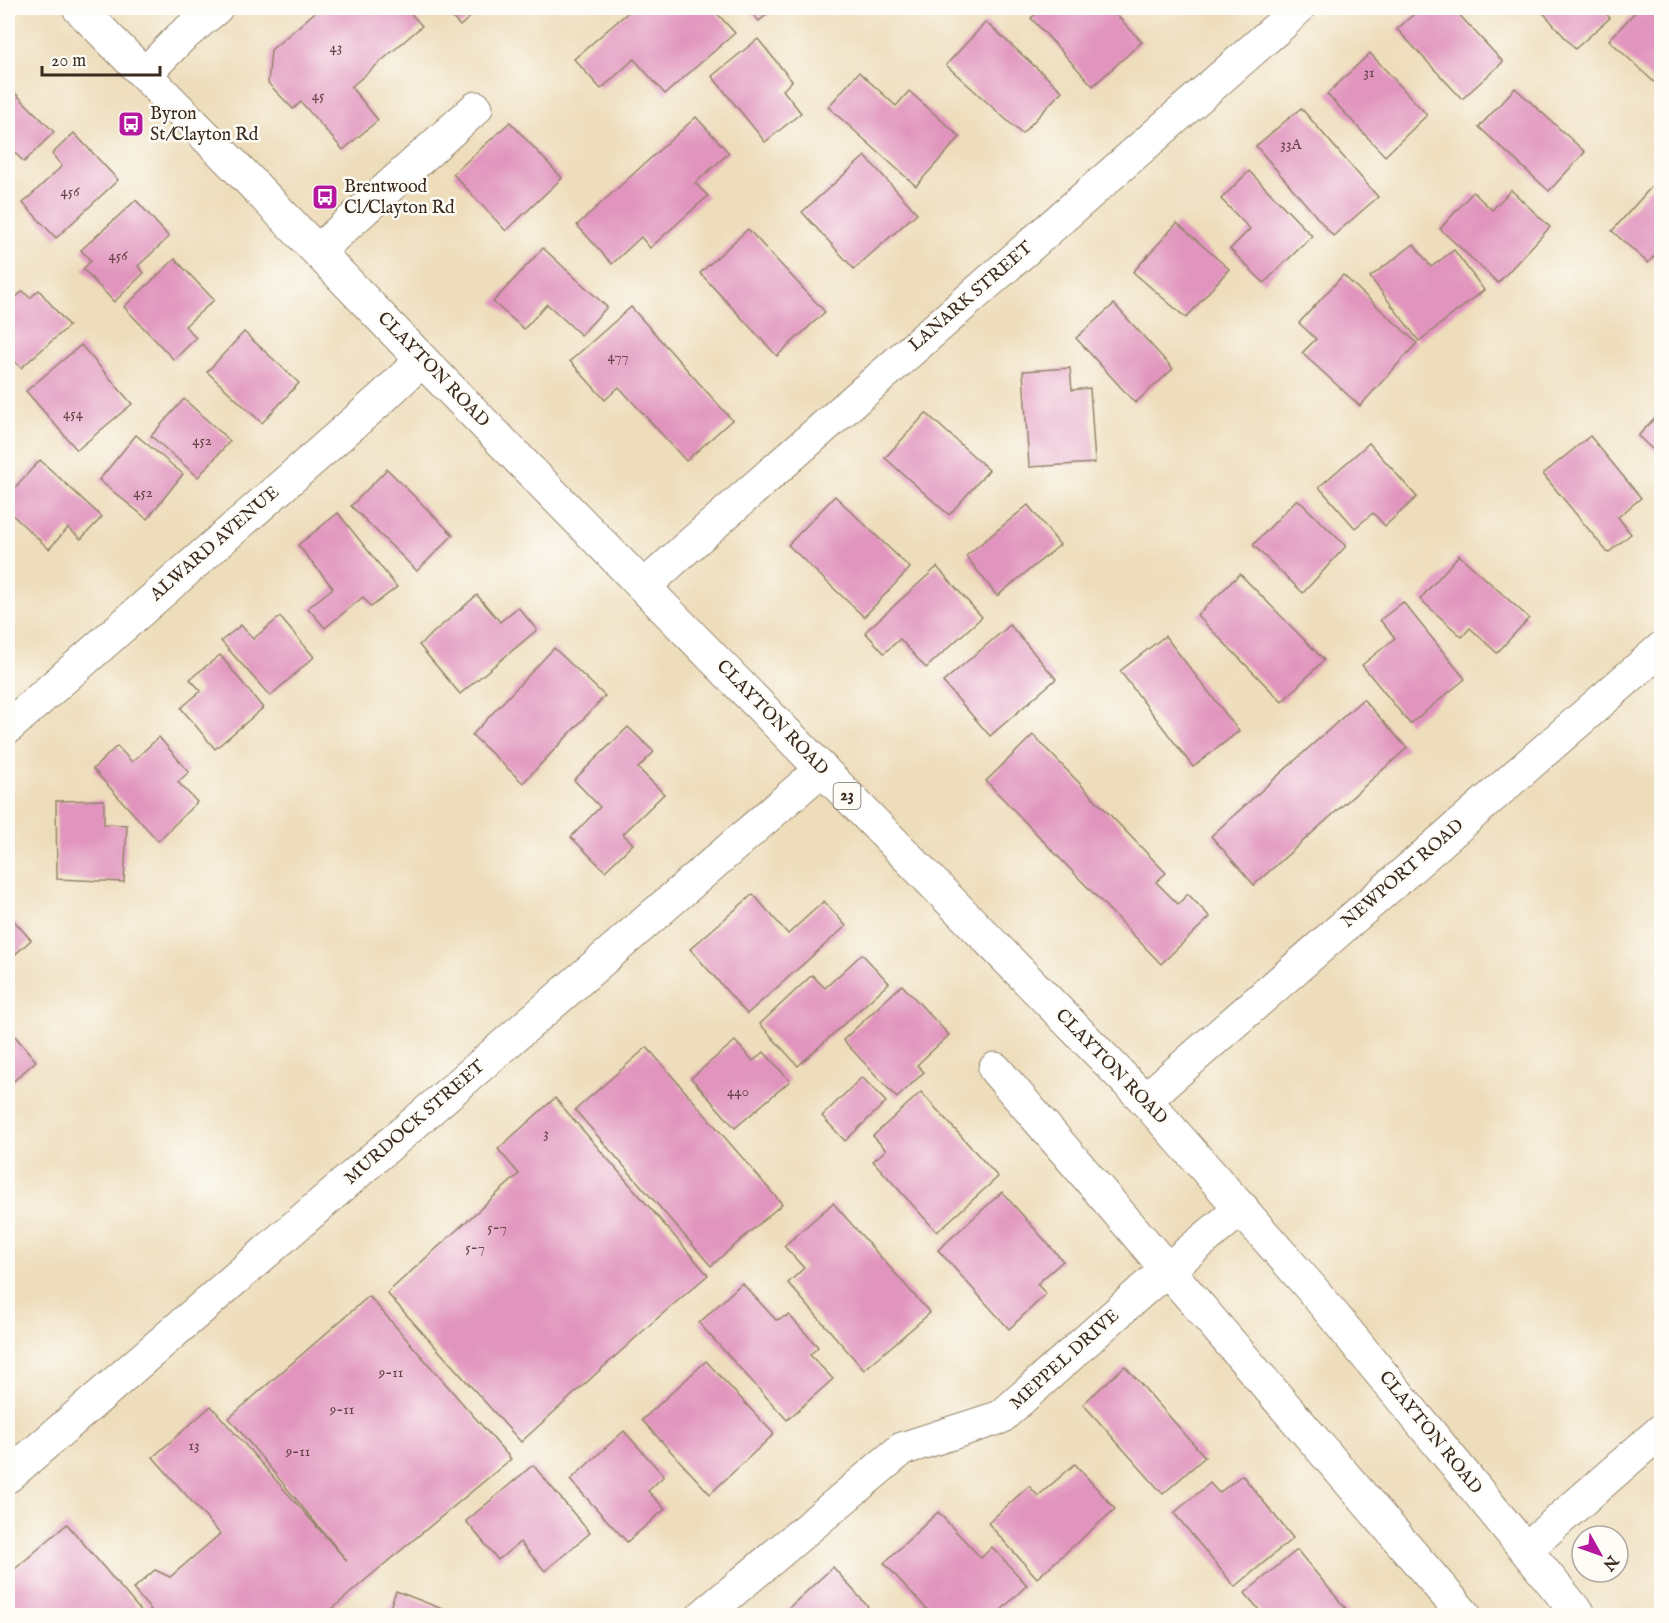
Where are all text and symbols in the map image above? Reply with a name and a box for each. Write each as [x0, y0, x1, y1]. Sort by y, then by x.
house number: 43 [330, 38, 342, 57]
scale bar [42, 39, 160, 77]
text: 20 m [51, 50, 86, 73]
house number: 31 [1363, 63, 1375, 82]
house number: 45 [312, 86, 325, 105]
place label: Byron St/Clayton Rd [150, 103, 259, 147]
bus stop icon: Byron St/Clayton Rd [116, 109, 146, 139]
house number: 33A [1280, 135, 1303, 154]
place label: Brentwood Cl/Clayton Rd [344, 176, 455, 220]
house number: 456 [60, 182, 80, 201]
bus stop icon: Brentwood Cl/Clayton Rd [310, 182, 340, 212]
street label: LANARK STREET [904, 237, 1038, 357]
house number: 456 [108, 246, 128, 265]
street label: CLAYTON ROAD [372, 307, 494, 433]
house number: 477 [608, 347, 628, 366]
house number: 454 [63, 404, 84, 423]
house number: 452 [192, 431, 212, 450]
street label: ALWARD AVENUE [145, 482, 284, 607]
house number: 452 [133, 483, 153, 502]
street label: CLAYTON ROAD [711, 655, 833, 781]
road number: 23 [834, 783, 860, 809]
street label: NEWPORT ROAD [1337, 814, 1469, 934]
street label: CLAYTON ROAD [1050, 1004, 1172, 1130]
street label: MURDOCK STREET [340, 1056, 490, 1190]
house number: 440 [727, 1082, 749, 1101]
house number: 3 [543, 1124, 549, 1143]
house number: 5-7 [487, 1218, 507, 1237]
house number: 5-7 [465, 1238, 485, 1257]
street label: MEPPEL DRIVE [1006, 1305, 1124, 1415]
house number: 9-11 [378, 1363, 403, 1382]
street label: CLAYTON ROAD [1373, 1367, 1487, 1499]
house number: 9-11 [329, 1400, 354, 1419]
house number: 13 [188, 1436, 200, 1455]
house number: 9-11 [285, 1442, 310, 1461]
north arrow [1570, 1524, 1630, 1584]
text: N [1598, 1550, 1623, 1574]

